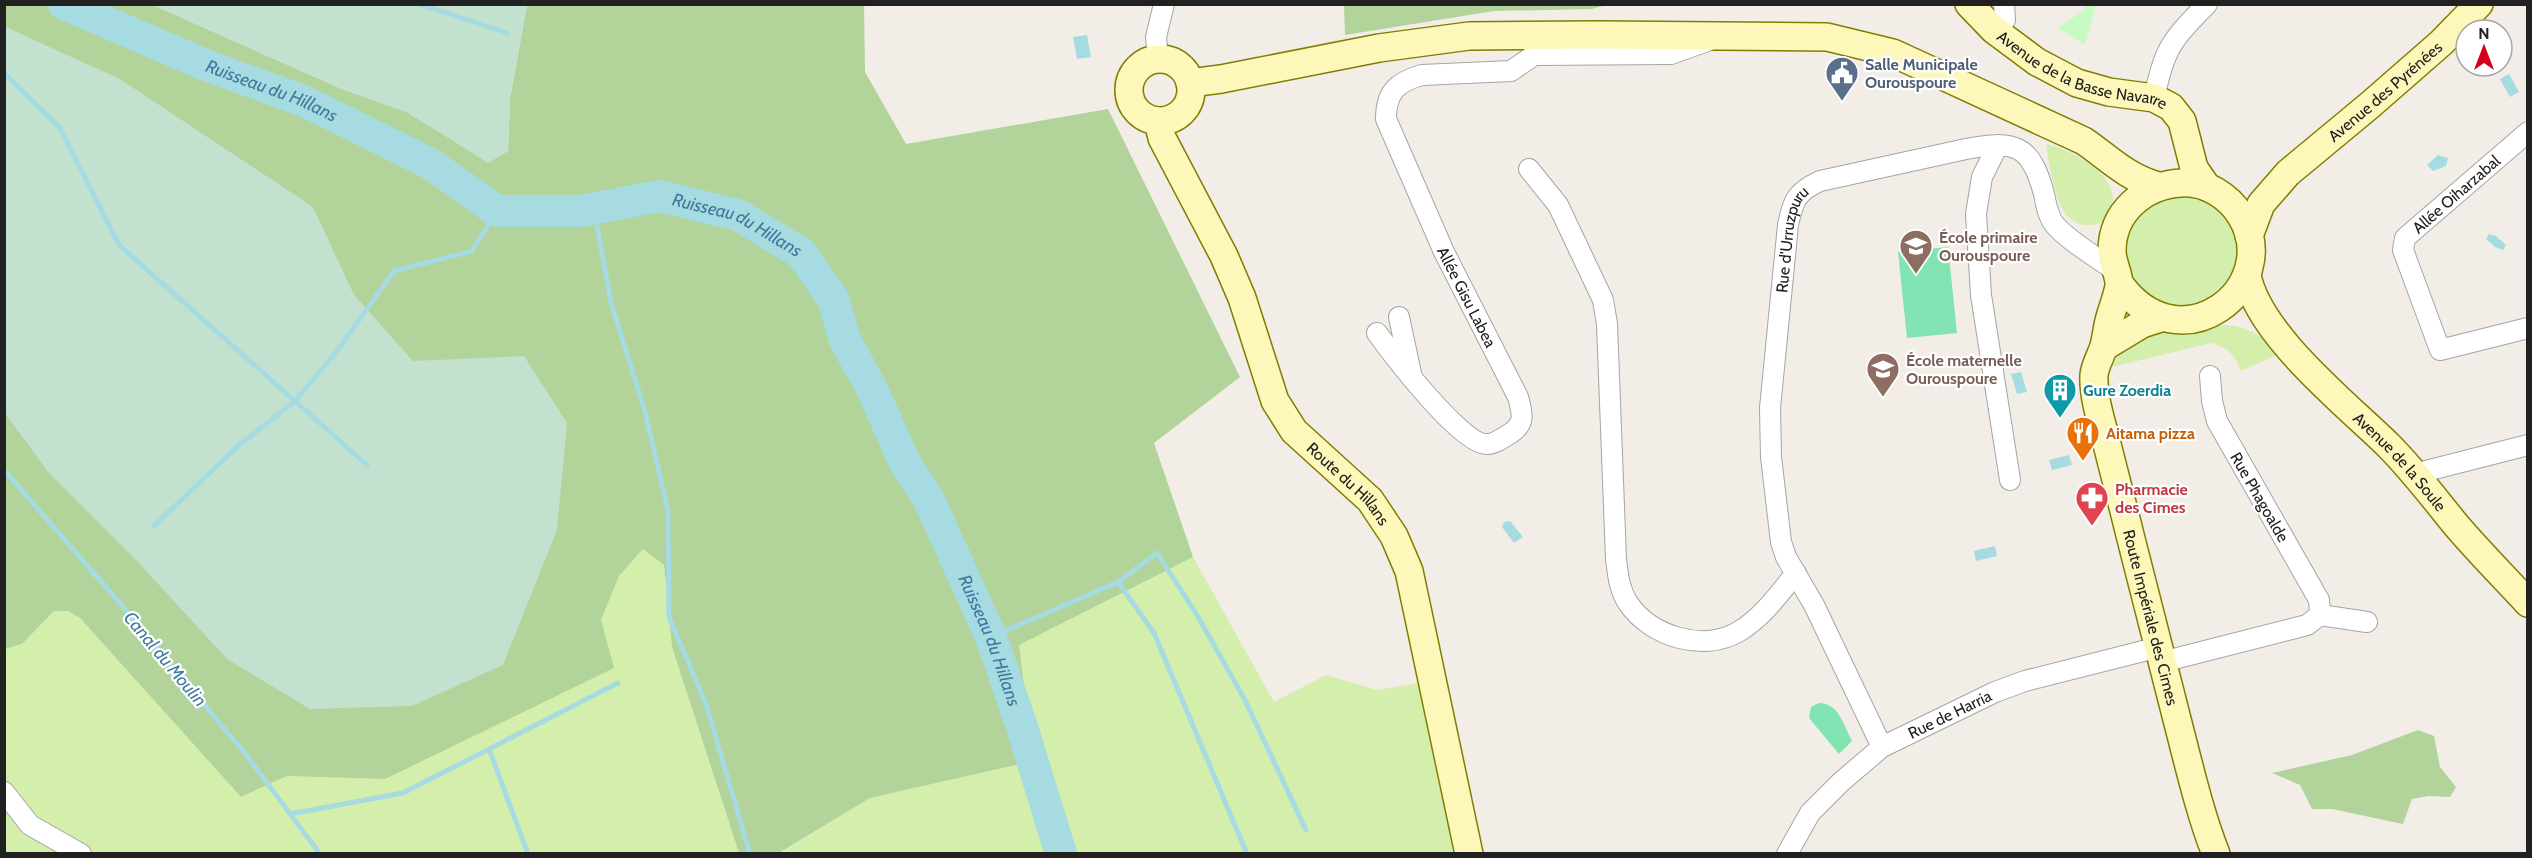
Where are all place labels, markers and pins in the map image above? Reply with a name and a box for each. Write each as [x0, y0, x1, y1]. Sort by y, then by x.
public building icon: Salle Municipale Ourouspoure [1824, 55, 1860, 102]
place label: Salle Municipale Ourouspoure [1865, 55, 1978, 92]
school or university icon: École primaire Ourouspoure [1898, 228, 1934, 275]
place label: École primaire Ourouspoure [1939, 228, 2038, 265]
school or university icon: École maternelle Ourouspoure [1865, 351, 1901, 398]
place label: École maternelle Ourouspoure [1906, 351, 2022, 388]
building icon: Gure Zoerdia [2042, 372, 2078, 419]
place label: Gure Zoerdia [2083, 381, 2171, 400]
restaurant icon: Aitama pizza [2065, 415, 2101, 462]
place label: Aitama pizza [2106, 424, 2195, 443]
pharmacy icon: Pharmacie des Cimes [2074, 480, 2110, 527]
place label: Pharmacie des Cimes [2115, 480, 2188, 517]

